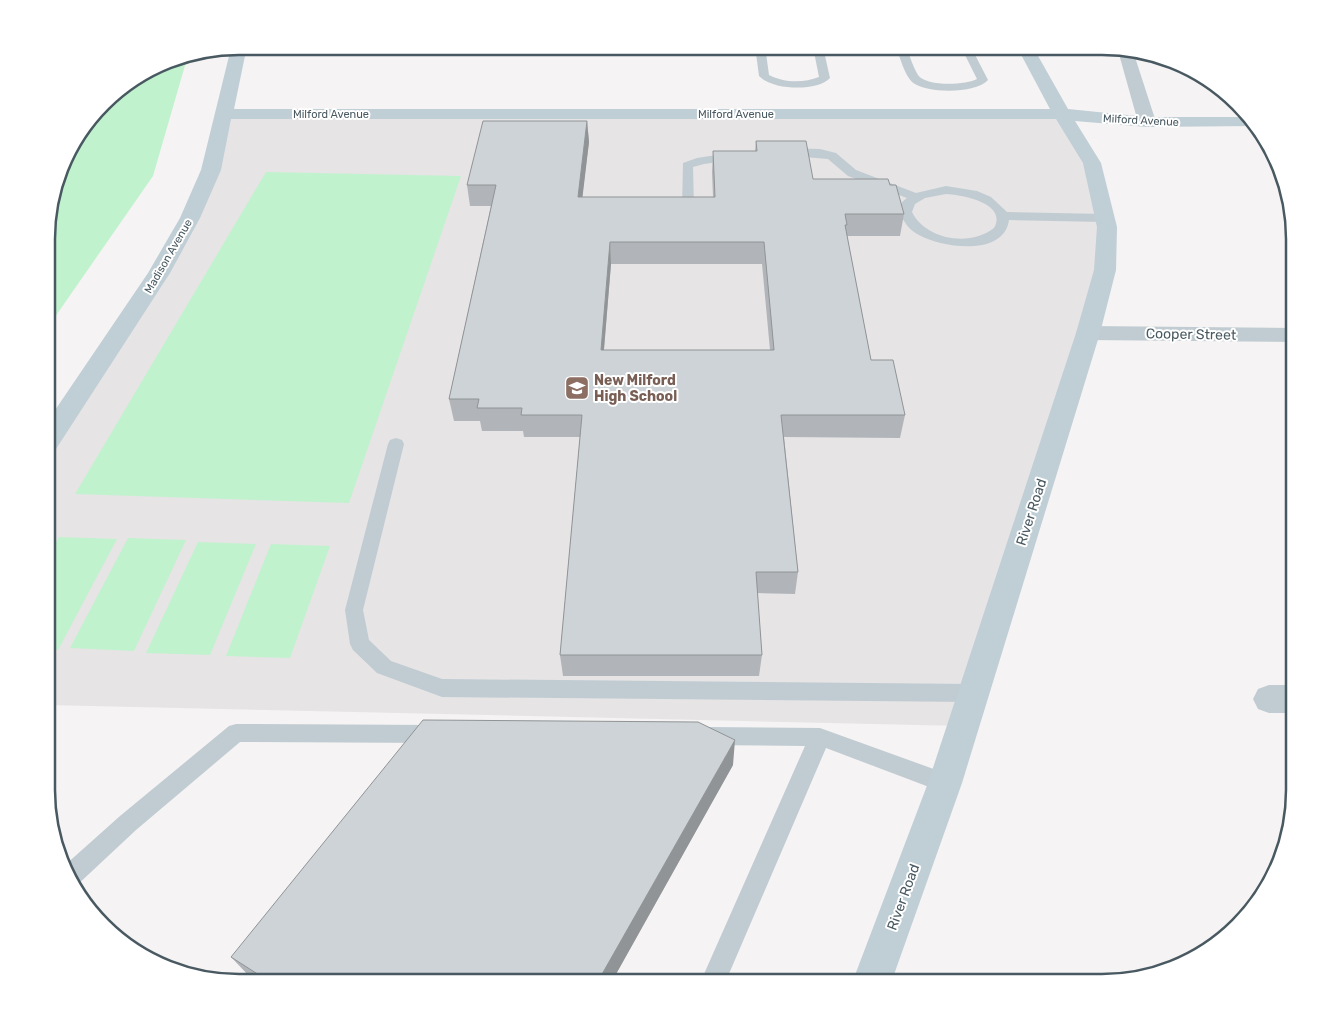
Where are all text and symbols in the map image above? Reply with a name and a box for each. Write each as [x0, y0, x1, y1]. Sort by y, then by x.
street label: Milford Avenue [293, 108, 369, 121]
street label: Milford Avenue [698, 108, 774, 121]
street label: Milford Avenue [1103, 112, 1179, 129]
street label: Madison Avenue [142, 217, 195, 296]
street label: Cooper Street [1146, 325, 1237, 344]
place label: New Milford High School [594, 372, 677, 405]
school or university icon: New Milford High School [564, 375, 590, 401]
street label: River Road [1013, 476, 1050, 548]
street label: River Road [884, 862, 923, 933]

